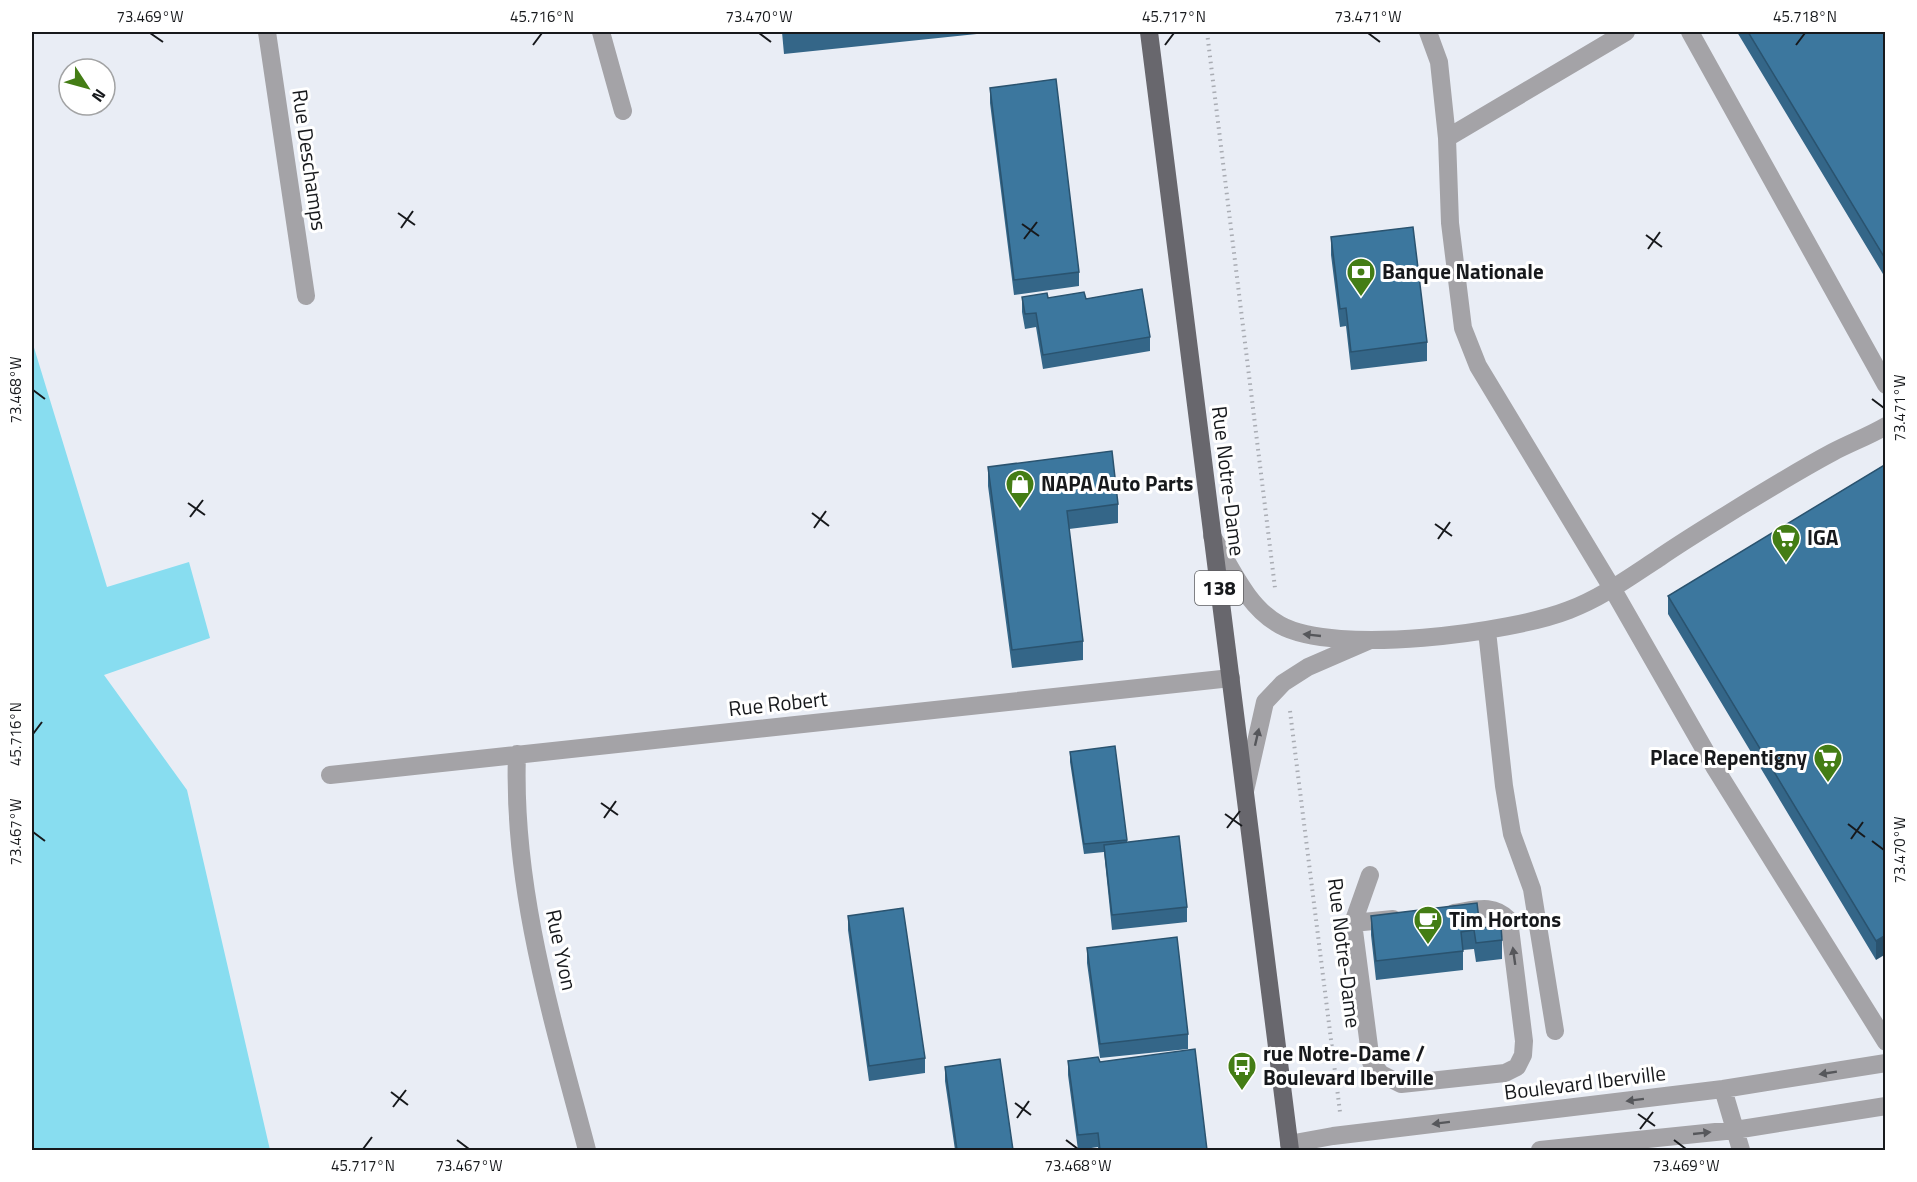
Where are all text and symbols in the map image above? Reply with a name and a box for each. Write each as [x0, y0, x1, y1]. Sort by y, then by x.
text: 73.469°W [117, 5, 183, 28]
text: 45.716°N [510, 5, 574, 28]
text: 73.470°W [726, 5, 792, 28]
text: 45.717°N [1142, 5, 1206, 28]
text: 73.471°W [1335, 5, 1401, 28]
text: 45.718°N [1773, 5, 1837, 28]
north arrow [57, 57, 117, 117]
text: N [86, 84, 112, 107]
street label: Rue Deschamps [284, 87, 336, 233]
place label: Banque Nationale [1382, 255, 1544, 287]
bank icon: Banque Nationale [1345, 256, 1377, 298]
text: 73.468°W [4, 357, 27, 423]
text: 73.471°W [1888, 375, 1911, 441]
street label: Rue Notre-Dame [1204, 404, 1254, 558]
place label: NAPA Auto Parts [1041, 467, 1194, 499]
shop icon: NAPA Auto Parts [1004, 468, 1036, 510]
place label: IGA [1807, 521, 1839, 553]
supermarket icon: IGA [1770, 522, 1802, 564]
road number: 138 [1195, 571, 1243, 605]
one-way arrow [1302, 630, 1321, 640]
street label: Rue Robert [727, 682, 830, 724]
text: 45.716°N [4, 702, 27, 766]
one-way arrow [1253, 727, 1263, 746]
place label: Place Repentigny [1650, 741, 1807, 773]
supermarket icon: Place Repentigny [1812, 742, 1844, 784]
text: 73.467°W [4, 799, 27, 865]
text: 73.470°W [1888, 817, 1911, 883]
street label: Rue Notre-Dame [1320, 876, 1370, 1030]
place label: Tim Hortons [1449, 903, 1561, 935]
cafe icon: Tim Hortons [1412, 904, 1444, 946]
street label: Rue Yvon [538, 906, 586, 993]
one-way arrow [1510, 947, 1519, 966]
place label: rue Notre-Dame / Boulevard Iberville [1263, 1037, 1434, 1093]
bus stop icon: rue Notre-Dame / Boulevard Iberville [1226, 1050, 1258, 1092]
street label: Boulevard Iberville [1502, 1056, 1668, 1108]
one-way arrow [1818, 1068, 1837, 1077]
one-way arrow [1625, 1095, 1644, 1105]
one-way arrow [1431, 1118, 1450, 1128]
one-way arrow [1693, 1128, 1712, 1138]
text: 45.717°N [331, 1154, 395, 1177]
text: 73.467°W [436, 1154, 502, 1177]
text: 73.468°W [1045, 1154, 1111, 1177]
text: 73.469°W [1653, 1154, 1719, 1177]

